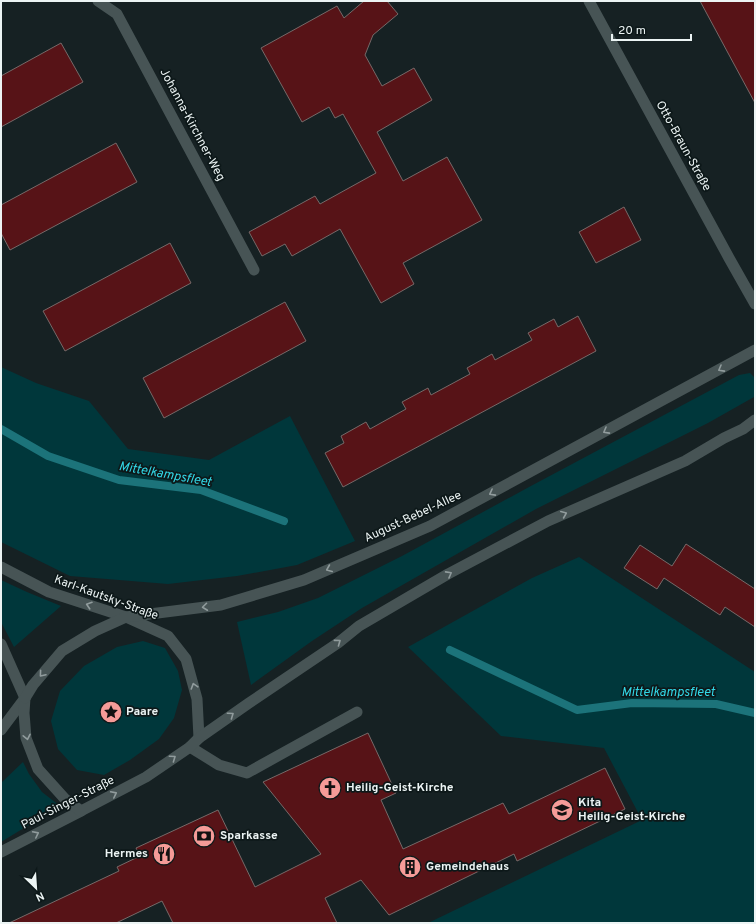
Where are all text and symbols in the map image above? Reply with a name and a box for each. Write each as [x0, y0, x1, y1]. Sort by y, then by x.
scale bar [612, 16, 691, 42]
text: 20 m [618, 23, 646, 39]
street label: Johanna-Kirchner-Weg [156, 66, 228, 184]
street label: Otto-Braun-Straße [652, 98, 714, 194]
one-way arrow [718, 364, 725, 371]
one-way arrow [603, 426, 611, 433]
water label: Mittelkampsfleet [117, 459, 214, 491]
street label: August-Bebel-Allee [362, 487, 464, 547]
one-way arrow [489, 488, 496, 495]
one-way arrow [559, 511, 567, 519]
one-way arrow [326, 564, 333, 572]
one-way arrow [445, 571, 452, 579]
street label: Karl-Kautsky-Straße [52, 572, 160, 624]
one-way arrow [85, 601, 92, 610]
one-way arrow [202, 603, 208, 612]
one-way arrow [334, 639, 341, 647]
one-way arrow [40, 669, 47, 676]
one-way arrow [190, 682, 199, 689]
water label: Mittelkampsfleet [621, 685, 716, 701]
place icon: Paare [98, 699, 124, 725]
place label: Paare [126, 704, 159, 720]
one-way arrow [226, 713, 233, 720]
one-way arrow [22, 734, 30, 740]
one-way arrow [169, 756, 176, 763]
street label: Paul-Singer-Straße [19, 773, 117, 833]
church icon: Heilig-Geist-Kirche [317, 775, 343, 801]
place label: Heilig-Geist-Kirche [346, 780, 454, 796]
one-way arrow [109, 791, 117, 799]
place label: Kita Heilig-Geist-Kirche [578, 795, 686, 825]
school or university icon: Kita Heilig-Geist-Kirche [549, 797, 575, 823]
bank icon: Sparkasse [191, 823, 217, 849]
place label: Sparkasse [220, 828, 278, 844]
one-way arrow [31, 831, 39, 839]
restaurant icon: Hermes [151, 841, 177, 867]
place label: Hermes [105, 846, 148, 862]
building icon: Gemeindehaus [397, 854, 423, 880]
place label: Gemeindehaus [426, 859, 509, 875]
north arrow [16, 868, 56, 908]
text: N [33, 888, 46, 904]

